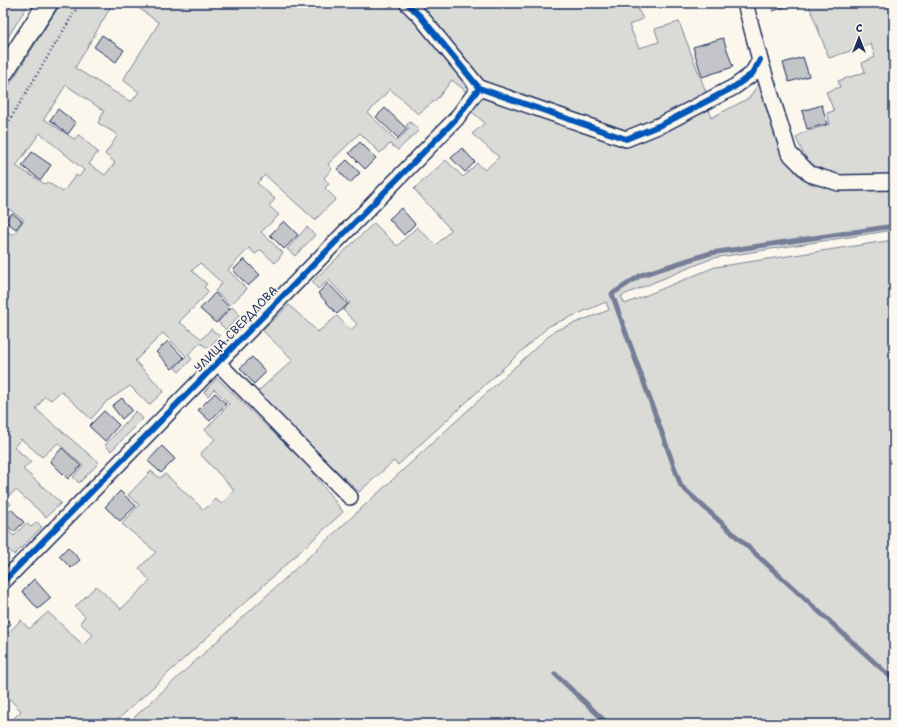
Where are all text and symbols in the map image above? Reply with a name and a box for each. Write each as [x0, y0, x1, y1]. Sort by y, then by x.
north arrow [839, 18, 879, 58]
text: С [856, 21, 863, 36]
street label: УЛИЦА СВЕРДЛОВА [191, 282, 282, 376]

